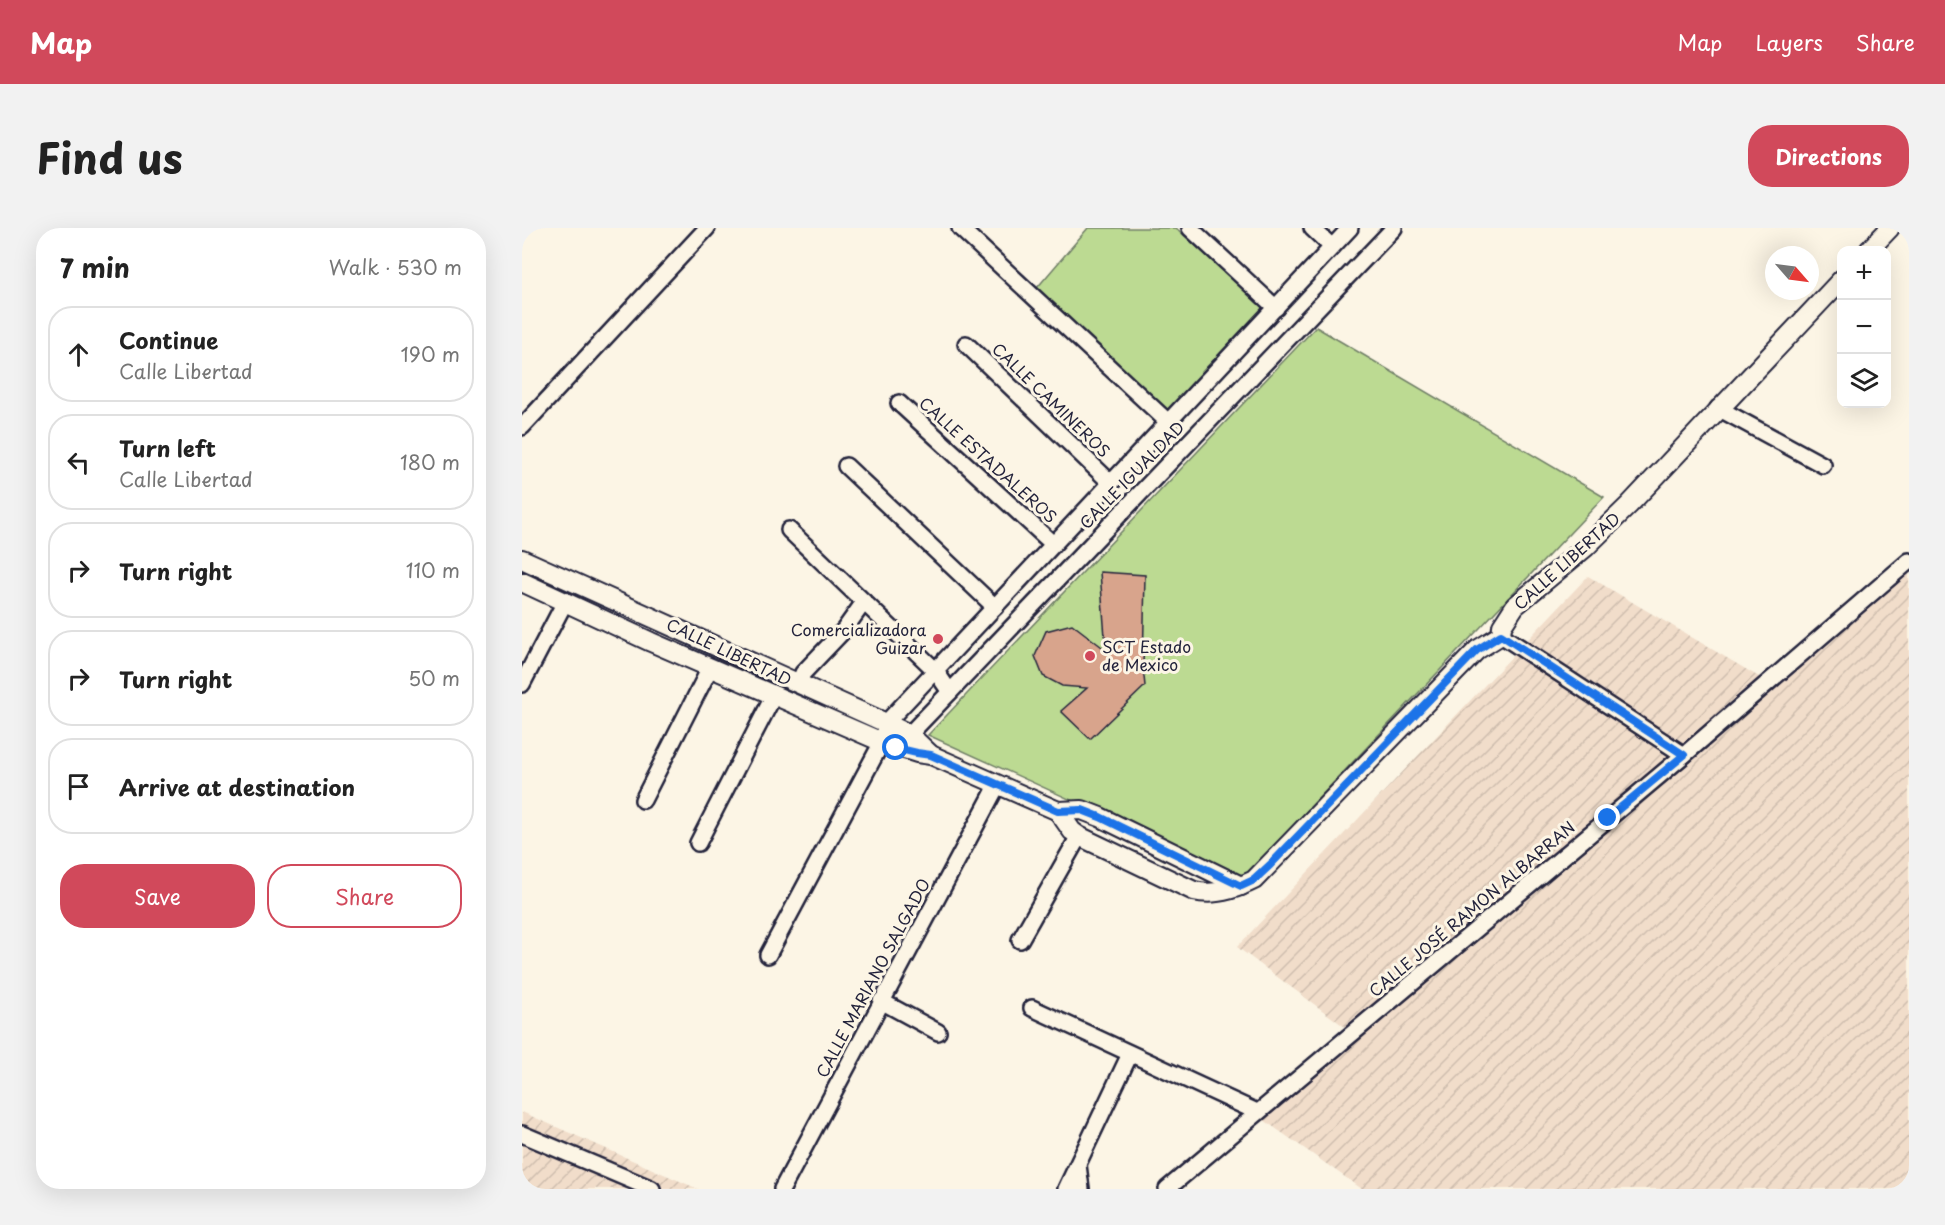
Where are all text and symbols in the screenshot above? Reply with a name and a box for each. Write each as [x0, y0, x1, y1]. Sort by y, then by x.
text: Map [30, 21, 92, 64]
text: Map [1678, 26, 1722, 58]
text: Layers [1755, 26, 1823, 58]
text: Share [1856, 26, 1915, 58]
text: Find us [36, 125, 183, 188]
button: Directions [1748, 125, 1909, 187]
north arrow [1765, 246, 1819, 300]
map controls [1837, 246, 1891, 408]
button: + [1837, 246, 1891, 300]
text: 7 min [60, 248, 130, 287]
text: Walk · 530 m [329, 252, 462, 282]
button: − [1837, 300, 1891, 354]
text: Continue [119, 323, 218, 356]
street label: CALLE CAMINEROS [987, 337, 1116, 462]
icon: ahead [62, 338, 95, 371]
text: 190 m [401, 339, 460, 369]
button: layers [1837, 354, 1891, 408]
text: Calle Libertad [119, 356, 253, 386]
street label: CALLE ESTADALEROS [914, 391, 1063, 528]
street label: CALLE IGUALDAD [1073, 415, 1189, 534]
text: Turn left [119, 431, 216, 464]
icon: left [62, 446, 95, 479]
text: 180 m [400, 447, 460, 477]
text: Calle Libertad [119, 464, 253, 494]
street label: CALLE LIBERTAD [1508, 506, 1625, 615]
icon: right [62, 554, 95, 587]
text: Turn right [119, 554, 232, 587]
text: 110 m [406, 555, 460, 585]
street label: CALLE LIBERTAD [663, 612, 796, 691]
place label: Comercializadora Guizar [791, 617, 927, 659]
marker: Comercializadora Guizar [931, 632, 945, 646]
place label: SCT Estado de Mexico [1102, 634, 1191, 676]
marker: SCT Estado de Mexico [1083, 649, 1097, 663]
icon: right [62, 662, 95, 695]
text: Turn right [119, 662, 232, 695]
text: 50 m [408, 663, 460, 693]
route start [882, 734, 908, 760]
icon: arrive [62, 770, 95, 803]
text: Arrive at destination [119, 770, 355, 803]
route end [1594, 804, 1620, 830]
street label: CALLE JOSÉ RAMON ALBARRAN [1363, 815, 1580, 1002]
button: Save [60, 864, 255, 928]
button: Share [267, 864, 462, 928]
street label: CALLE MARIANO SALGADO [809, 874, 935, 1081]

